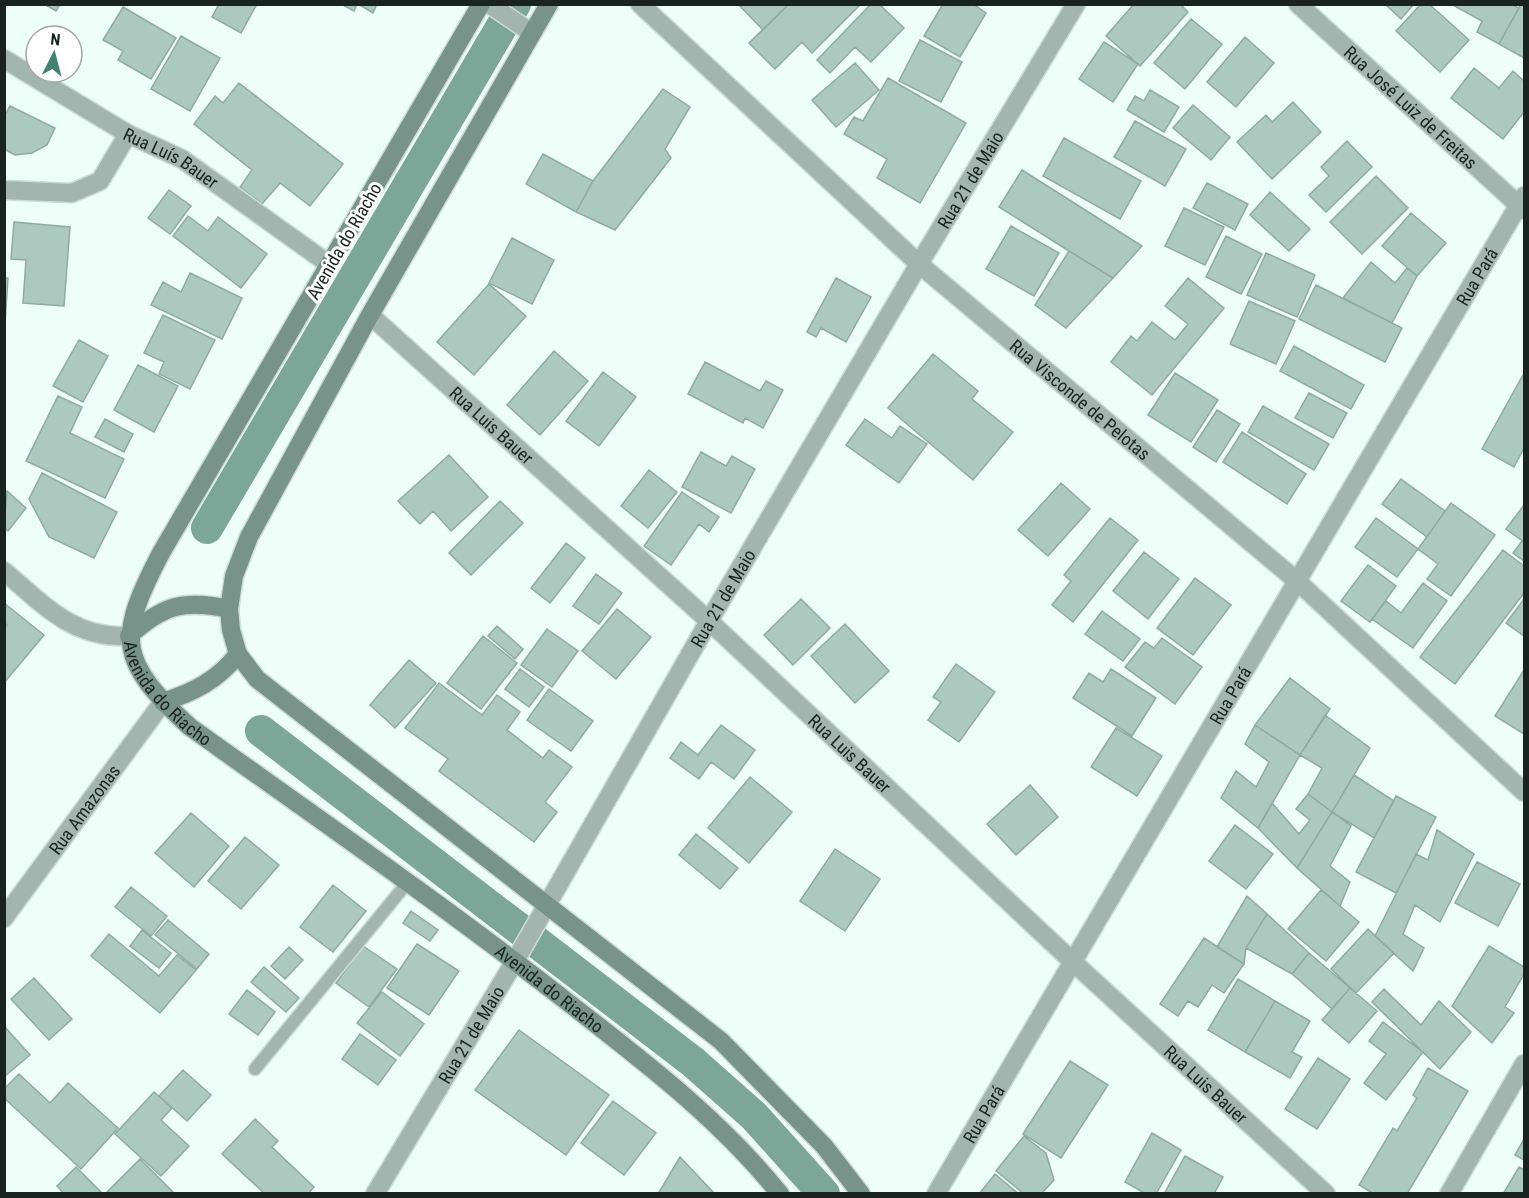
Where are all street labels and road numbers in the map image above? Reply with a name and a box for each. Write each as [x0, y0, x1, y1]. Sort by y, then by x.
street label: Rua José Luiz de Freitas [1340, 41, 1482, 173]
street label: Rua Luís Bauer [120, 123, 223, 193]
street label: Rua 21 de Maio [933, 127, 1007, 232]
street label: Avenida do Riacho [302, 179, 386, 303]
street label: Rua Pará [1452, 244, 1502, 309]
street label: Rua Visconde de Pelotas [1006, 335, 1155, 464]
street label: Rua Luis Bauer [446, 382, 538, 468]
street label: Rua 21 de Maio [686, 545, 759, 651]
street label: Avenida do Riacho [120, 640, 216, 750]
street label: Rua Pará [1205, 663, 1255, 728]
street label: Rua Luis Bauer [804, 709, 896, 797]
street label: Rua Amazonas [44, 760, 124, 858]
street label: Avenida do Riacho [491, 940, 608, 1037]
street label: Rua 21 de Maio [433, 982, 508, 1087]
street label: Rua Luis Bauer [1160, 1041, 1252, 1128]
street label: Rua Pará [958, 1081, 1008, 1146]

